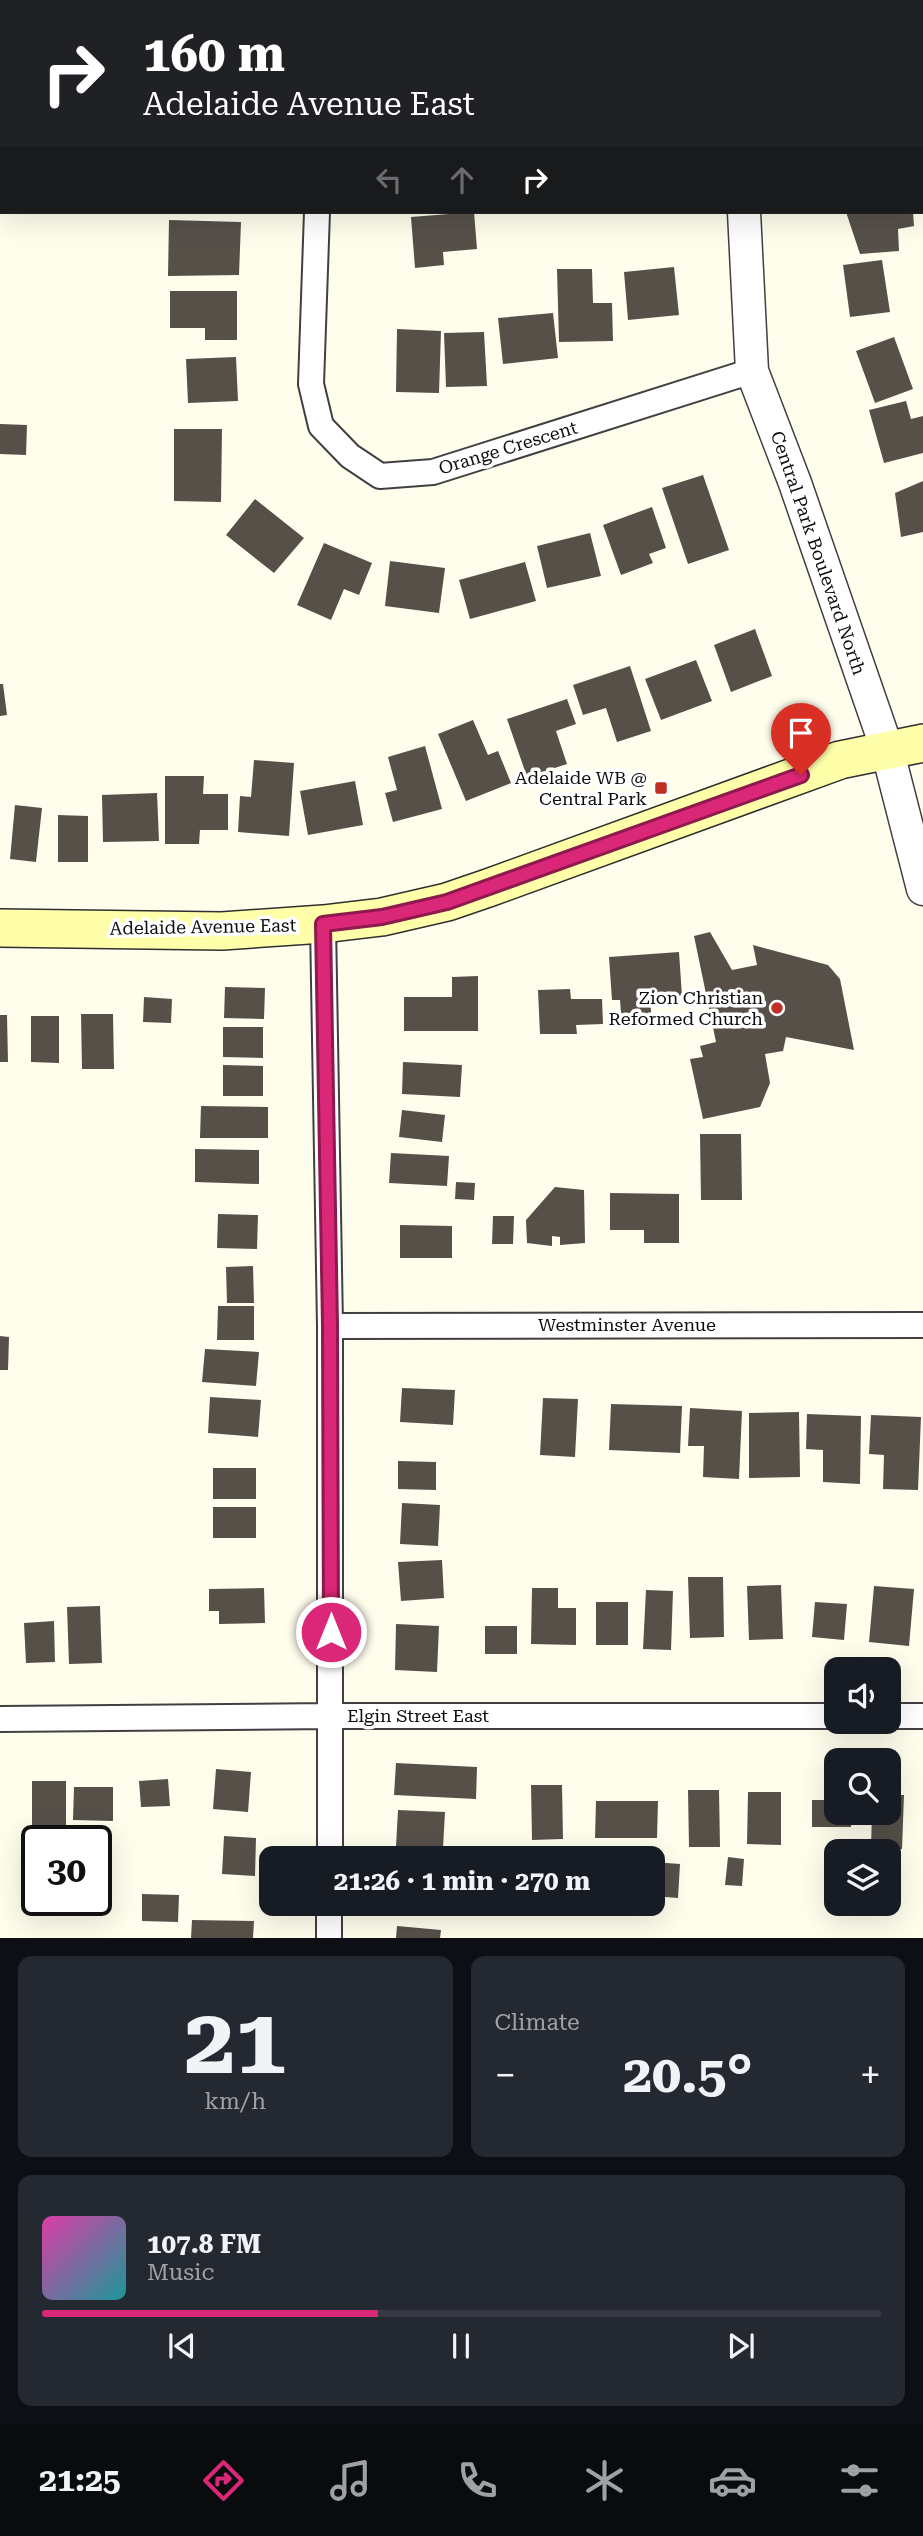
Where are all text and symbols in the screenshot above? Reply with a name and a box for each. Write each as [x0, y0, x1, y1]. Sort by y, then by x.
text: 160 m [143, 26, 285, 83]
icon: right [28, 28, 119, 119]
text: Adelaide Avenue East [143, 85, 475, 123]
icon: left [370, 161, 408, 199]
icon: ahead [443, 161, 481, 199]
icon: right [516, 161, 554, 199]
street label: Orange Crescent [436, 416, 580, 479]
street label: Central Park Boulevard North [767, 428, 870, 678]
pin [771, 703, 831, 775]
icon: arrive [782, 714, 820, 752]
place label: Adelaide WB @ Central Park [515, 767, 647, 809]
marker: Adelaide WB @ Central Park [653, 780, 669, 796]
street label: Adelaide Avenue East [110, 914, 297, 939]
place label: Zion Christian Reformed Church [609, 987, 763, 1029]
marker: Zion Christian Reformed Church [769, 1000, 785, 1016]
street label: Westminster Avenue [538, 1314, 716, 1335]
position arrow [294, 1595, 368, 1669]
map controls [824, 1657, 901, 1916]
button: sound [824, 1657, 901, 1734]
street label: Elgin Street East [347, 1705, 489, 1726]
button: search [824, 1748, 901, 1825]
speed limit sign: 30 [21, 1825, 112, 1916]
button: layers [824, 1839, 901, 1916]
text: 21:26 · 1 min · 270 m [334, 1866, 590, 1896]
text: 21 [184, 1989, 286, 2095]
text: Climate [495, 2009, 580, 2036]
text: 20.5° [623, 2044, 753, 2105]
text: − [495, 2053, 516, 2097]
text: + [860, 2053, 881, 2097]
text: km/h [204, 2088, 266, 2115]
text: 107.8 FM [147, 2229, 261, 2259]
text: Music [147, 2259, 214, 2286]
icon: previous [163, 2327, 201, 2365]
icon: pause [442, 2327, 480, 2365]
icon: next [722, 2327, 760, 2365]
icon: directions [199, 2456, 248, 2505]
icon: music [326, 2456, 375, 2505]
icon: phone [453, 2456, 502, 2505]
icon: climate [580, 2456, 629, 2505]
icon: car [708, 2456, 757, 2505]
icon: filters [835, 2456, 884, 2505]
text: 21:25 [39, 2461, 121, 2499]

